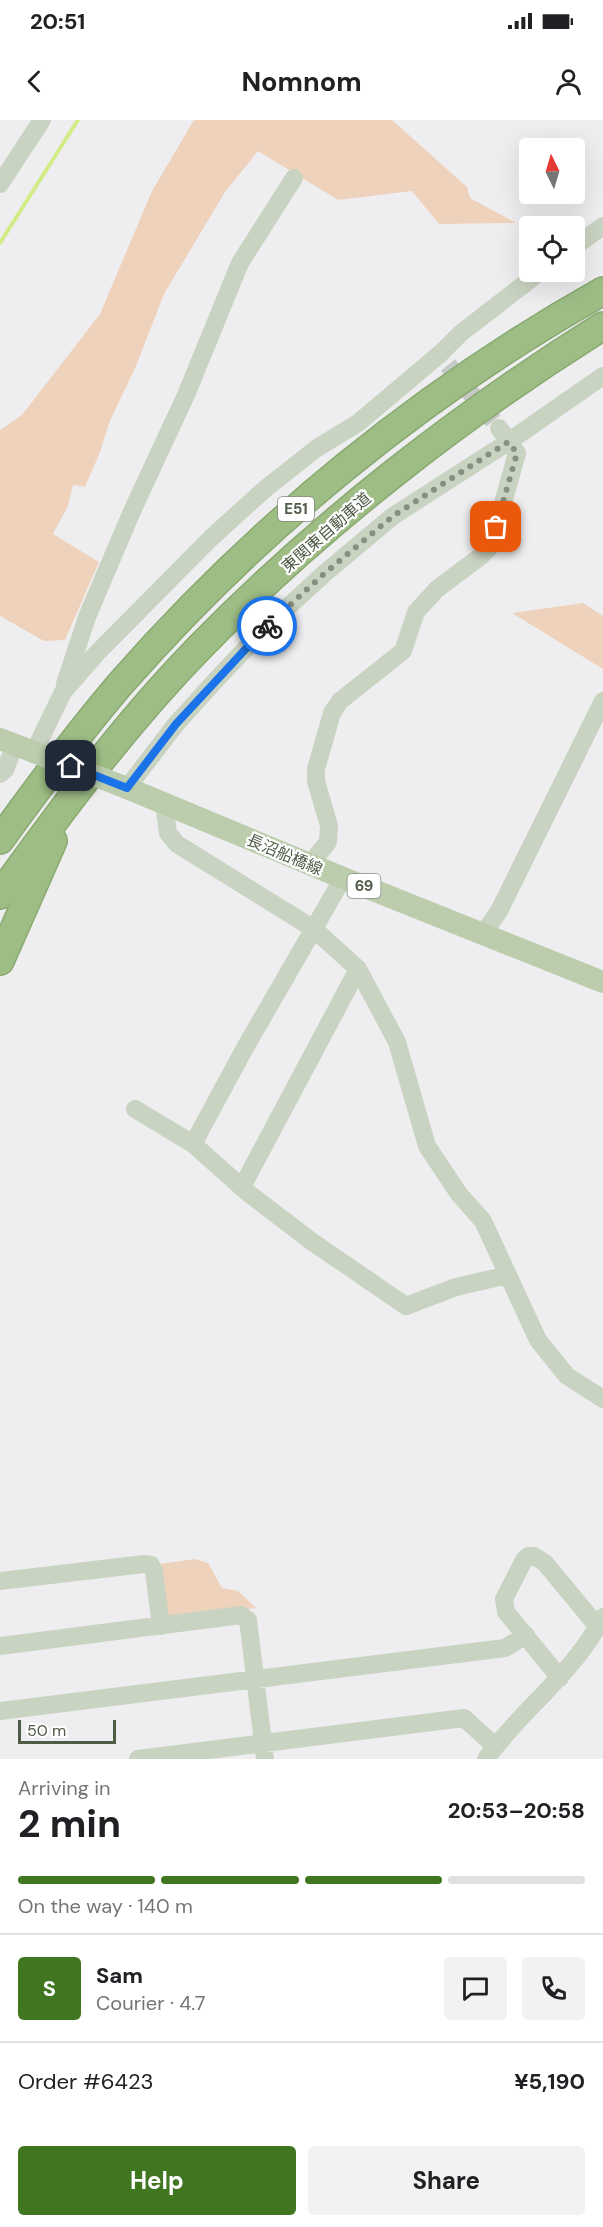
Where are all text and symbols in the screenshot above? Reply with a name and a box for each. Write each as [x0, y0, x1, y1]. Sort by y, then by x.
text: 20:51 [30, 7, 85, 36]
text: Nomnom [241, 64, 362, 99]
icon: back [18, 65, 51, 98]
icon: person [552, 65, 585, 98]
north arrow [519, 138, 585, 204]
map controls [519, 138, 585, 282]
button: locate [519, 216, 585, 282]
street label: 東関東自動車道 [277, 488, 375, 577]
road number: E51 [278, 497, 314, 521]
pin [470, 501, 521, 552]
icon: bag [479, 510, 512, 543]
courier [237, 596, 297, 656]
icon: bike [251, 610, 284, 643]
pin [45, 740, 96, 791]
icon: home [54, 749, 87, 782]
street label: 長沼船橋線 [244, 829, 326, 880]
road number: 69 [348, 874, 380, 898]
scale bar [18, 1717, 116, 1744]
text: 50 m [27, 1720, 66, 1741]
text: Arriving in [18, 1775, 110, 1801]
text: 20:53–20:58 [448, 1796, 585, 1825]
text: 2 min [18, 1798, 121, 1849]
text: On the way · 140 m [18, 1893, 193, 1919]
button: chat [444, 1957, 507, 2020]
button: phone [522, 1957, 585, 2020]
text: Sam [96, 1961, 143, 1990]
text: S [43, 1974, 56, 2003]
text: Courier · 4.7 [96, 1990, 205, 2016]
text: Order #6423 [18, 2067, 154, 2096]
text: ¥5,190 [514, 2067, 585, 2096]
button: Help [18, 2146, 296, 2215]
button: Share [308, 2146, 585, 2215]

